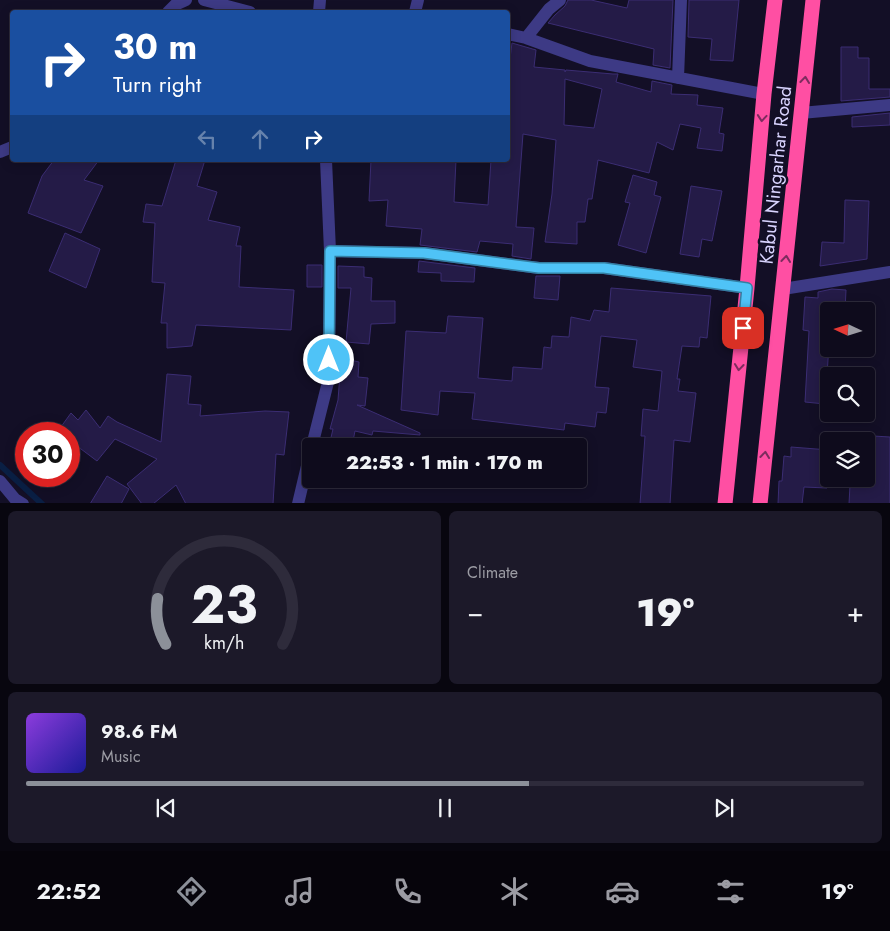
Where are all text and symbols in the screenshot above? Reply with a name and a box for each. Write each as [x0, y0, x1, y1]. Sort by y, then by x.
text: 30 m [113, 22, 197, 72]
icon: right [30, 30, 95, 95]
text: Turn right [113, 68, 201, 100]
one-way arrow [799, 75, 810, 83]
street label: Kabul Ningarhar Road [753, 85, 798, 266]
one-way arrow [757, 114, 768, 122]
icon: left [193, 125, 221, 153]
icon: ahead [246, 125, 274, 153]
icon: right [299, 125, 327, 153]
one-way arrow [780, 254, 791, 262]
north arrow [820, 302, 875, 358]
map controls [820, 302, 875, 487]
pin [722, 307, 764, 349]
icon: arrive [729, 314, 757, 342]
position arrow [302, 333, 354, 385]
one-way arrow [734, 363, 745, 371]
button: search [820, 367, 875, 422]
speed limit sign: 30 [15, 422, 80, 487]
button: layers [820, 432, 875, 487]
text: 22:53 · 1 min · 170 m [346, 449, 543, 476]
one-way arrow [759, 451, 770, 459]
text: Climate [467, 561, 518, 584]
text: 23 [191, 567, 258, 643]
text: 19° [636, 585, 694, 640]
text: − [467, 592, 484, 633]
text: + [847, 592, 864, 633]
text: km/h [204, 630, 245, 656]
text: 98.6 FM [101, 718, 177, 745]
text: Music [101, 745, 141, 768]
icon: previous [152, 794, 180, 822]
icon: pause [431, 794, 459, 822]
icon: next [710, 794, 738, 822]
icon: directions [174, 874, 209, 909]
icon: music [282, 874, 317, 909]
icon: phone [390, 874, 425, 909]
icon: climate [497, 874, 532, 909]
icon: car [605, 874, 640, 909]
icon: filters [713, 874, 748, 909]
text: 22:52 [36, 875, 101, 907]
text: 19° [821, 875, 853, 907]

